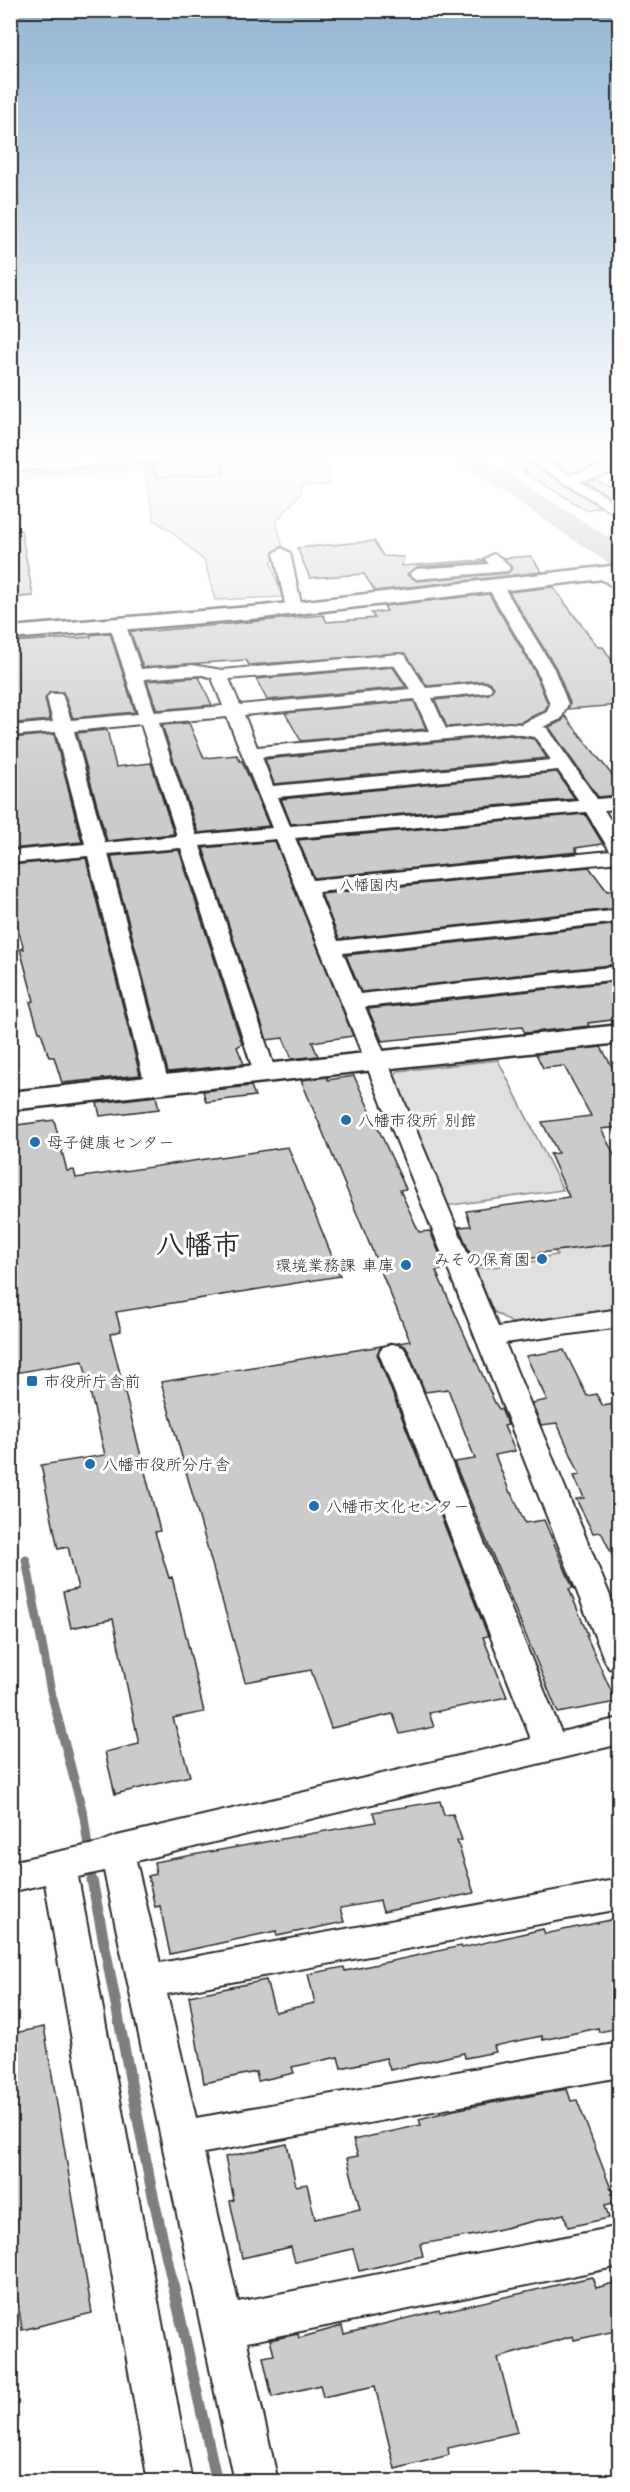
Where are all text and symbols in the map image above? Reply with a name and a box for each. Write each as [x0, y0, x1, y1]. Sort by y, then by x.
district label: 八幡園内 [339, 875, 399, 896]
place label: 八幡市役所 別館 [358, 1110, 476, 1132]
marker: 八幡市役所 別館 [339, 1113, 353, 1127]
place label: 母子健康センター [47, 1132, 174, 1154]
marker: 母子健康センター [28, 1135, 42, 1149]
district label: 八幡市 [156, 1226, 240, 1265]
place label: みその保育園 [434, 1249, 530, 1271]
marker: みその保育園 [535, 1252, 549, 1266]
place label: 環境業務課 車庫 [276, 1255, 394, 1277]
marker: 環境業務課 車庫 [399, 1258, 413, 1272]
place label: 市役所庁舎前 [44, 1371, 140, 1393]
marker: 市役所庁舎前 [25, 1374, 39, 1388]
place label: 八幡市役所分庁舎 [102, 1454, 230, 1476]
marker: 八幡市役所分庁舎 [83, 1457, 97, 1471]
place label: 八幡市文化センター [326, 1496, 469, 1518]
marker: 八幡市文化センター [307, 1499, 321, 1513]

